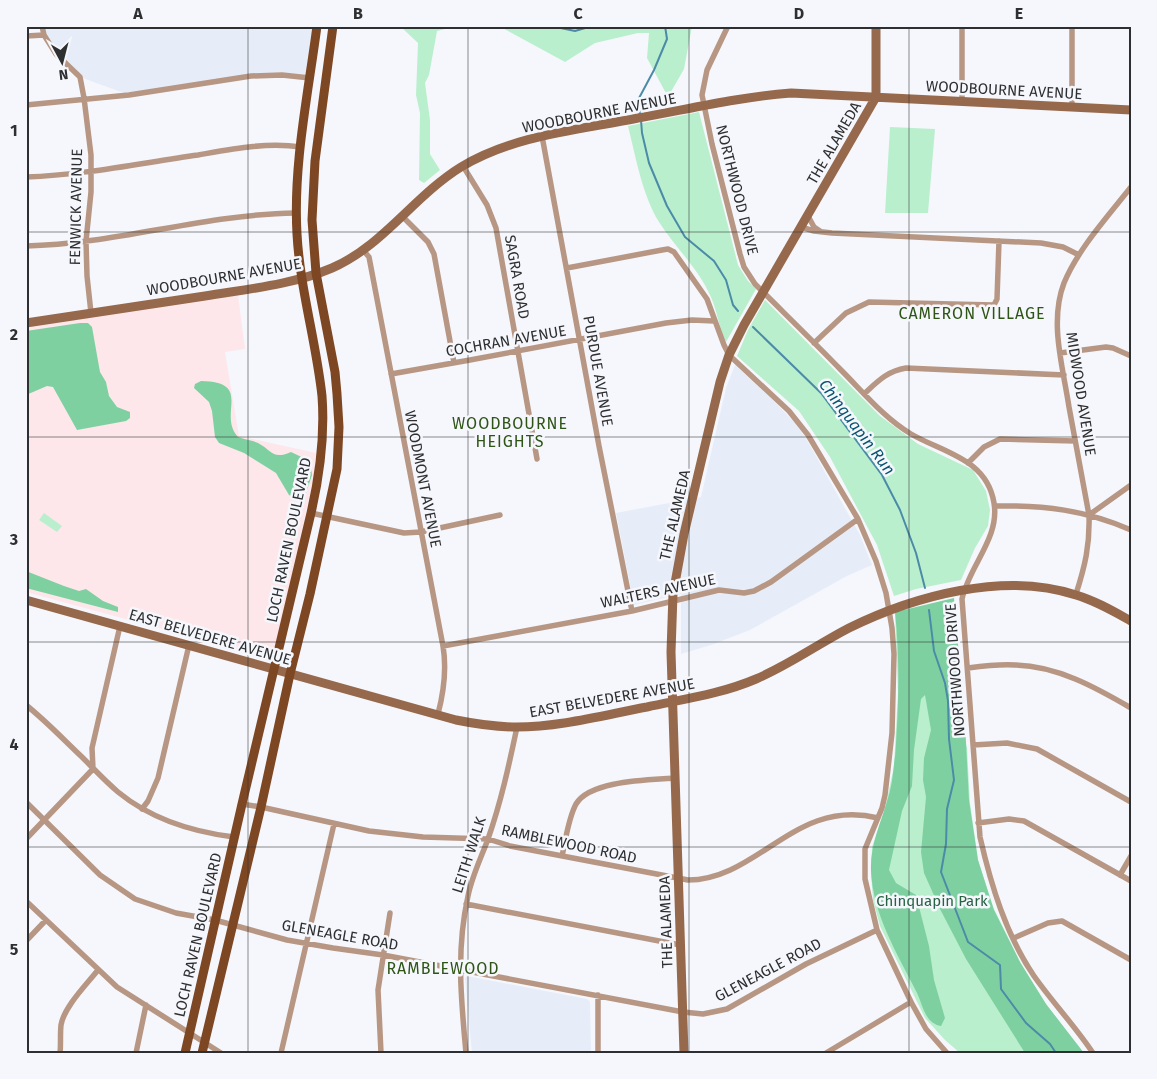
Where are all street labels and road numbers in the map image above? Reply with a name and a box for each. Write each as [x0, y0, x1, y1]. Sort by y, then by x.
street label: WOODBOURNE AVENUE [925, 77, 1083, 103]
street label: WOODBOURNE AVENUE [520, 89, 678, 137]
street label: THE ALAMEDA [803, 98, 865, 188]
street label: NORTHWOOD DRIVE [712, 123, 762, 257]
street label: FENWICK AVENUE [66, 149, 86, 265]
street label: SAGRA ROAD [501, 234, 533, 320]
street label: WOODBOURNE AVENUE [145, 255, 303, 299]
street label: PURDUE AVENUE [579, 314, 617, 428]
street label: COCHRAN AVENUE [444, 322, 568, 360]
street label: MIDWOOD AVENUE [1062, 331, 1100, 457]
street label: WOODMONT AVENUE [401, 409, 445, 549]
street label: LOCH RAVEN BOULEVARD [263, 456, 315, 624]
street label: THE ALAMEDA [656, 468, 694, 562]
street label: WALTERS AVENUE [599, 570, 717, 612]
street label: NORTHWOOD DRIVE [941, 603, 969, 737]
street label: EAST BELVEDERE AVENUE [127, 605, 293, 669]
street label: EAST BELVEDERE AVENUE [528, 675, 696, 721]
street label: LEITH WALK [448, 814, 490, 895]
street label: RAMBLEWOOD ROAD [500, 821, 638, 867]
street label: LOCH RAVEN BOULEVARD [170, 851, 226, 1019]
street label: THE ALAMEDA [655, 875, 677, 968]
street label: GLENEAGLE ROAD [280, 916, 400, 954]
street label: GLENEAGLE ROAD [712, 934, 824, 1006]

